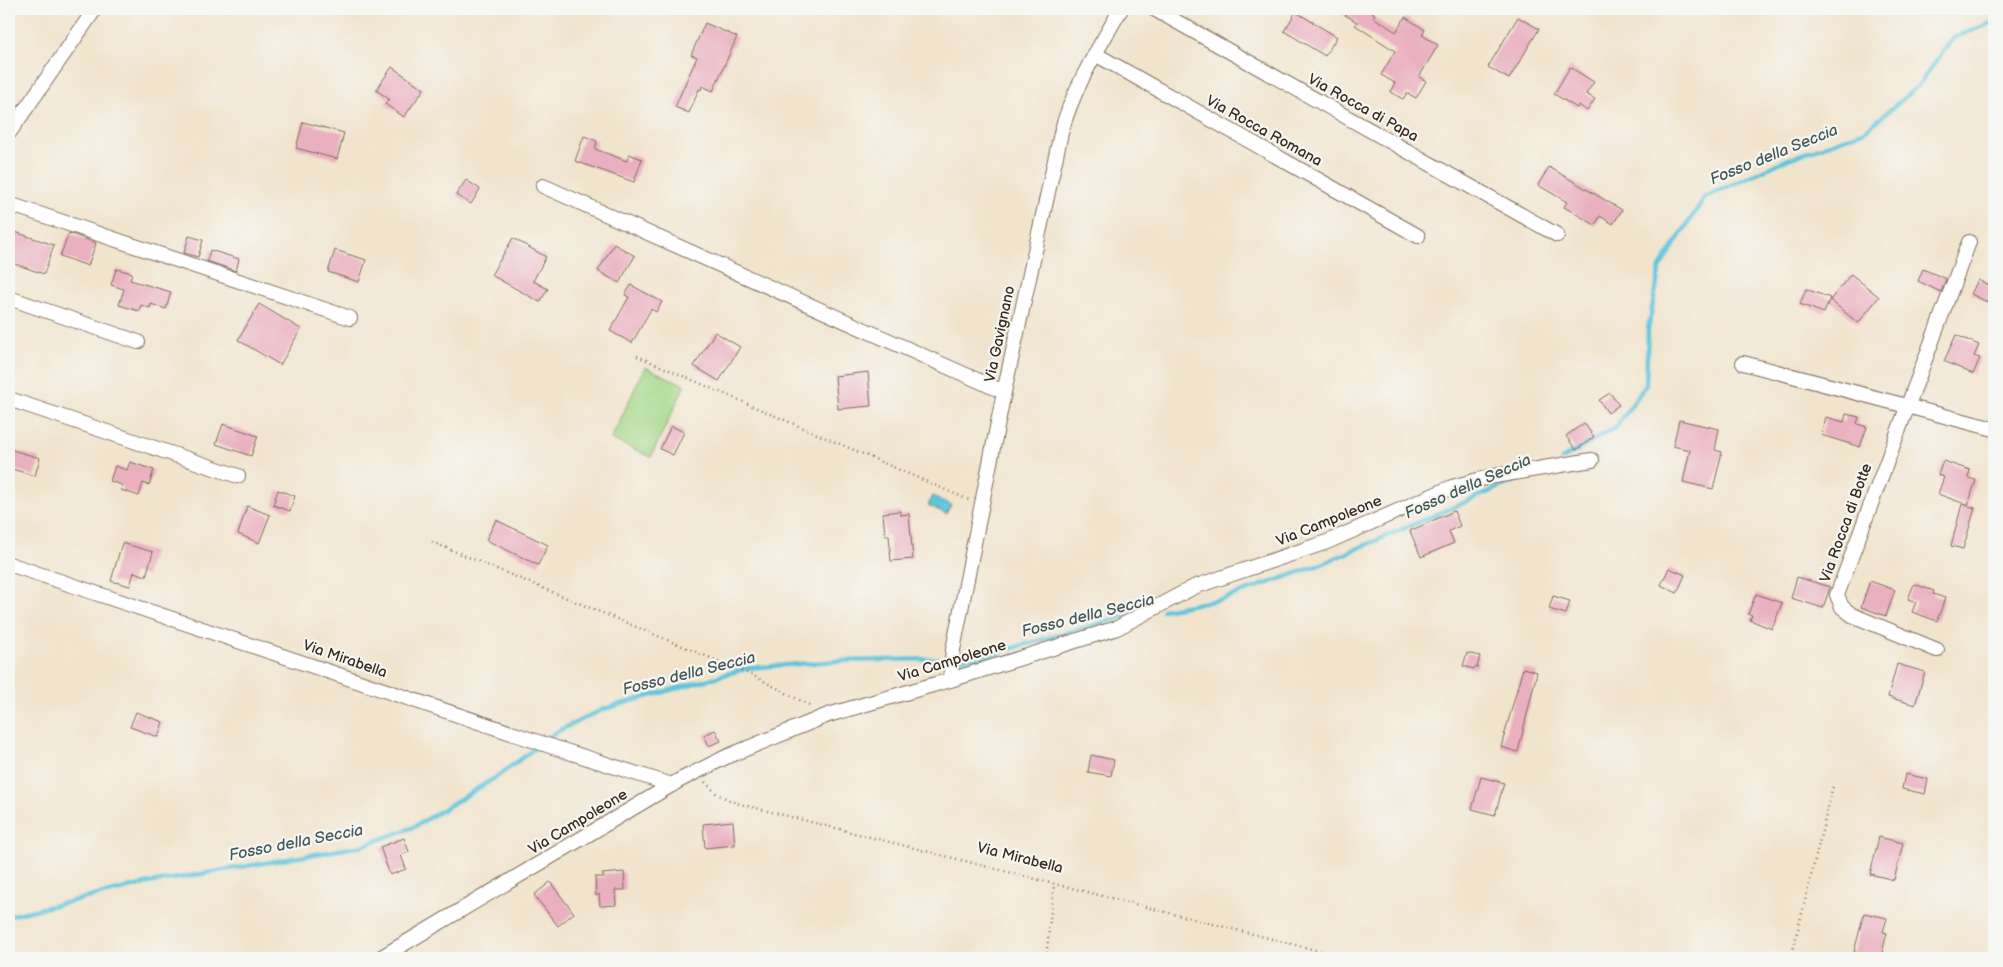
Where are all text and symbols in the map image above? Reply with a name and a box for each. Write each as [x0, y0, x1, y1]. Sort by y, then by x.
street label: Via Rocca di Papa [1304, 70, 1422, 146]
street label: Via Rocca Romana [1203, 91, 1325, 171]
water label: Fosso della Seccia [1707, 121, 1841, 189]
street label: Via Gavignano [980, 284, 1020, 384]
water label: Fosso della Seccia [1402, 451, 1534, 523]
street label: Via Rocca di Botte [1816, 461, 1876, 585]
street label: Via Campoleone [1273, 491, 1385, 551]
water label: Fosso della Seccia [1020, 590, 1156, 642]
street label: Via Campoleone [896, 635, 1008, 686]
street label: Via Mirabella [300, 636, 390, 682]
water label: Fosso della Seccia [621, 648, 757, 700]
street label: Via Campoleone [525, 785, 631, 859]
water label: Fosso della Seccia [227, 821, 365, 865]
street label: Via Mirabella [975, 838, 1065, 878]

